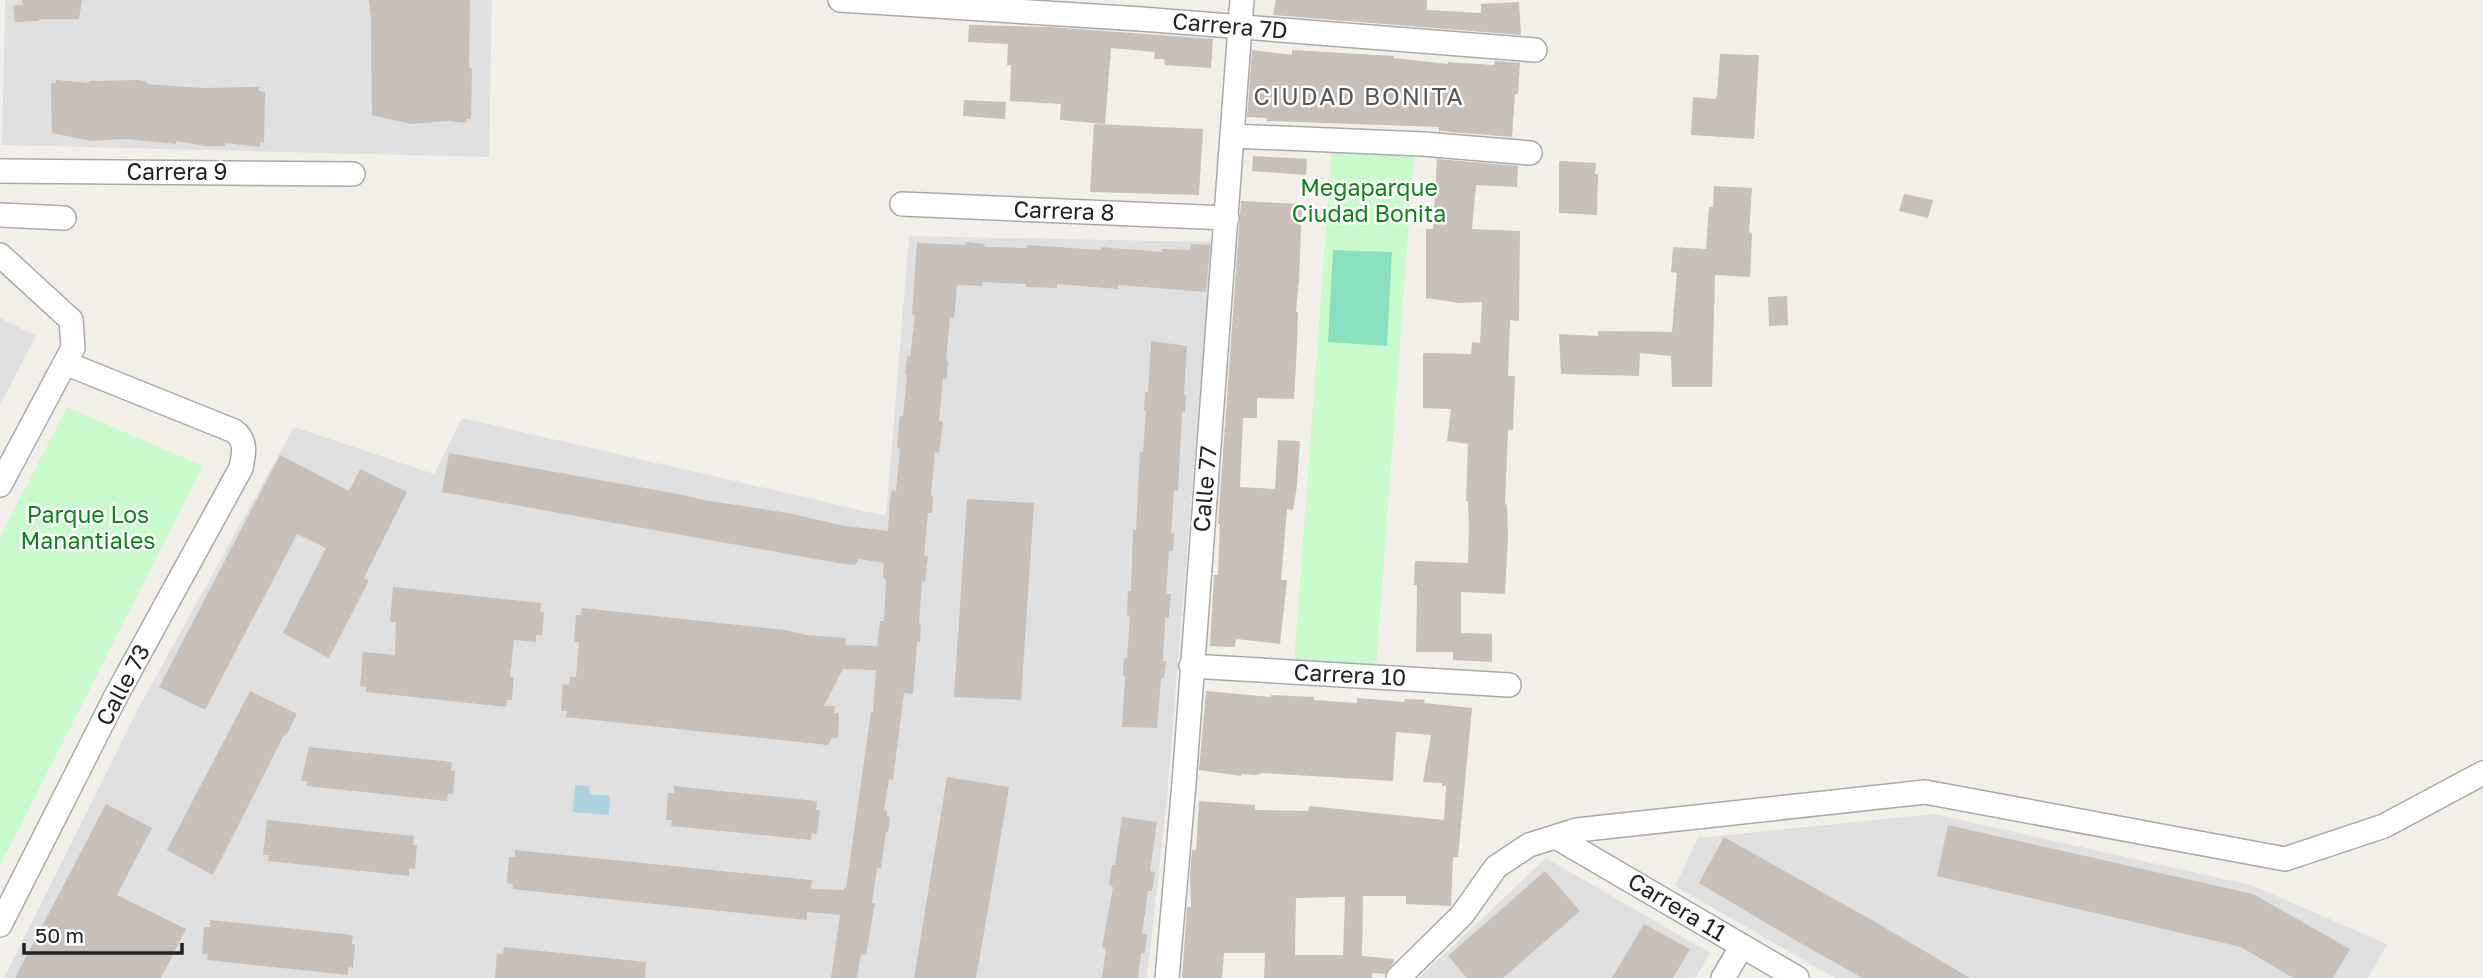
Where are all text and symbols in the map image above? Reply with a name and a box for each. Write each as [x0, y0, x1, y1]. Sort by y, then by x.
street label: Carrera 7D [1171, 6, 1289, 44]
district label: CIUDAD BONITA [1253, 81, 1465, 110]
street label: Carrera 9 [126, 157, 228, 185]
park label: Megaparque Ciudad Bonita [1292, 173, 1446, 227]
street label: Carrera 8 [1013, 194, 1115, 226]
street label: Calle 77 [1186, 445, 1222, 533]
park label: Parque Los Manantiales [21, 500, 155, 554]
street label: Calle 73 [89, 639, 155, 730]
street label: Carrera 10 [1293, 657, 1407, 691]
street label: Carrera 11 [1623, 866, 1732, 946]
scale bar [24, 912, 182, 956]
text: 50 m [35, 922, 84, 948]

